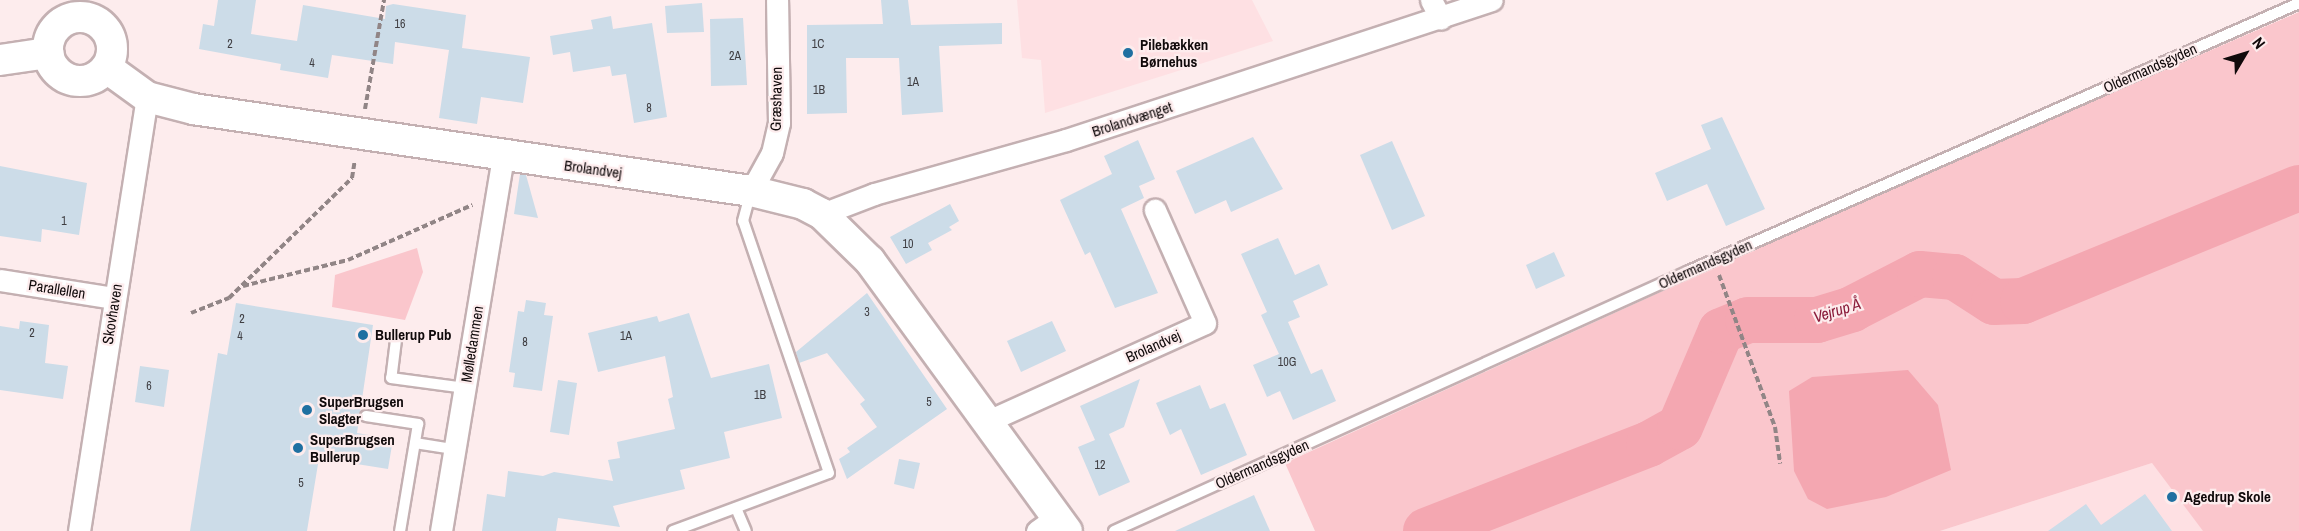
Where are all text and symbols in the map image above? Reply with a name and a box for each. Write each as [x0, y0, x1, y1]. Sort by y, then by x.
house number: 16 [395, 18, 405, 32]
north arrow [2215, 24, 2275, 84]
text: N [2248, 32, 2271, 53]
place label: Pilebækken Børnehus [1140, 35, 1208, 70]
house number: 2 [227, 38, 233, 52]
house number: 1C [812, 38, 824, 52]
street label: Oldermandsgyden [2100, 39, 2200, 97]
marker: Pilebækken Børnehus [1121, 46, 1135, 60]
house number: 2A [729, 50, 741, 64]
house number: 4 [309, 57, 315, 71]
street label: Græshaven [766, 67, 786, 131]
house number: 1A [907, 76, 919, 90]
house number: 1B [813, 84, 825, 98]
street label: Brolandvænget [1090, 98, 1174, 140]
house number: 8 [646, 102, 652, 116]
street label: Brolandvej [563, 156, 623, 182]
house number: 1 [61, 215, 67, 229]
street label: Oldermandsgyden [1655, 235, 1755, 293]
house number: 10 [903, 238, 913, 252]
street label: Parallellen [27, 276, 87, 302]
street label: Skovhaven [98, 283, 126, 345]
water label: Vejrup Å [1811, 294, 1863, 326]
street label: Mølledammen [457, 304, 487, 384]
house number: 3 [864, 306, 870, 320]
house number: 2 [239, 313, 245, 327]
place label: Bullerup Pub [375, 326, 452, 344]
street label: Brolandvej [1123, 326, 1183, 366]
house number: 2 [29, 327, 35, 341]
marker: Bullerup Pub [356, 328, 370, 342]
house number: 4 [237, 330, 243, 344]
house number: 1A [620, 330, 632, 344]
house number: 8 [522, 336, 528, 350]
house number: 10G [1278, 356, 1296, 370]
house number: 6 [146, 380, 152, 394]
house number: 1B [754, 389, 766, 403]
place label: SuperBrugsen Slagter [319, 392, 404, 427]
house number: 5 [926, 396, 932, 410]
marker: SuperBrugsen Slagter [300, 403, 314, 417]
place label: SuperBrugsen Bullerup [310, 430, 395, 465]
street label: Oldermandsgyden [1212, 435, 1312, 493]
marker: SuperBrugsen Bullerup [291, 441, 305, 455]
house number: 12 [1095, 459, 1105, 473]
house number: 5 [298, 477, 304, 491]
place label: Agedrup Skole [2184, 488, 2271, 506]
marker: Agedrup Skole [2165, 490, 2179, 504]

